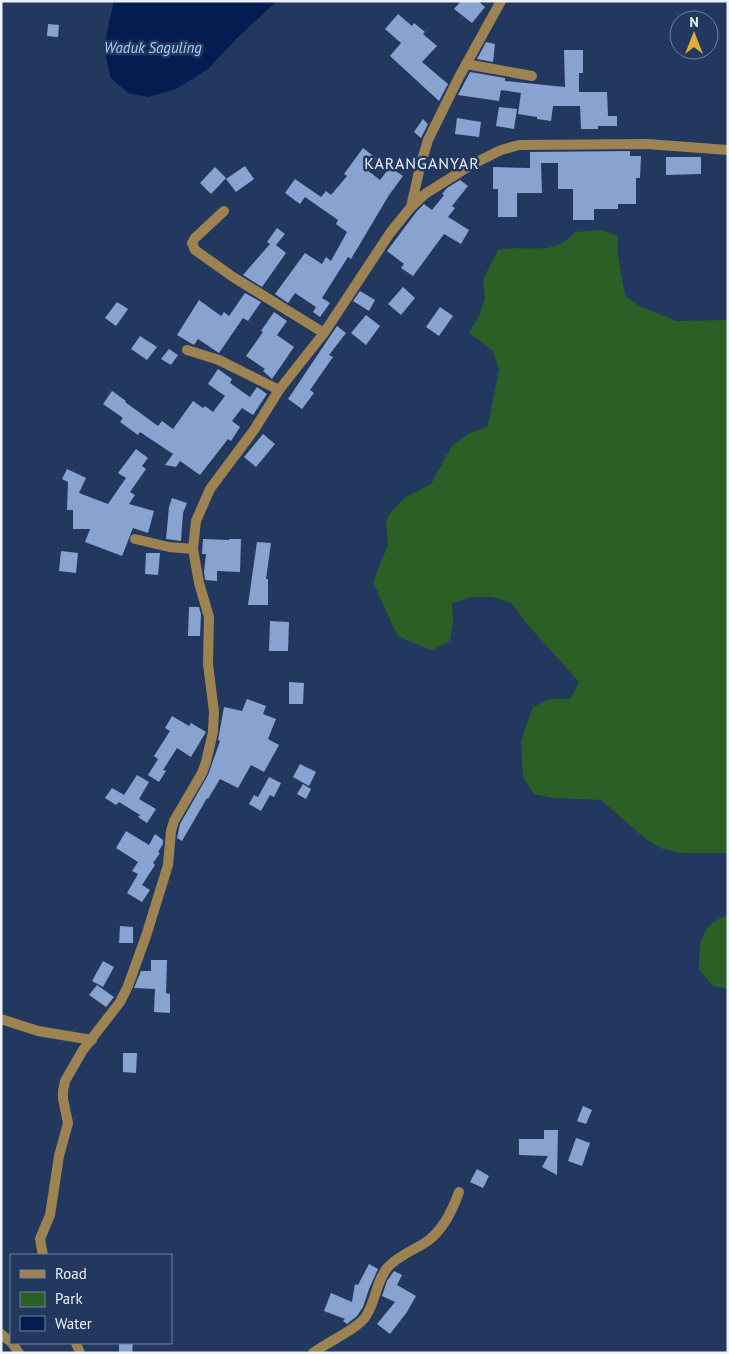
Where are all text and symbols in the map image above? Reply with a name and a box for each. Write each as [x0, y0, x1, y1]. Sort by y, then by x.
north arrow [669, 10, 719, 60]
text: N [689, 13, 699, 31]
water label: Waduk Saguling [104, 38, 202, 57]
district label: KARANGANYAR [364, 153, 480, 173]
legend [10, 1254, 172, 1344]
text: Road [55, 1264, 87, 1283]
text: Park [55, 1289, 83, 1308]
text: Water [55, 1314, 92, 1333]

